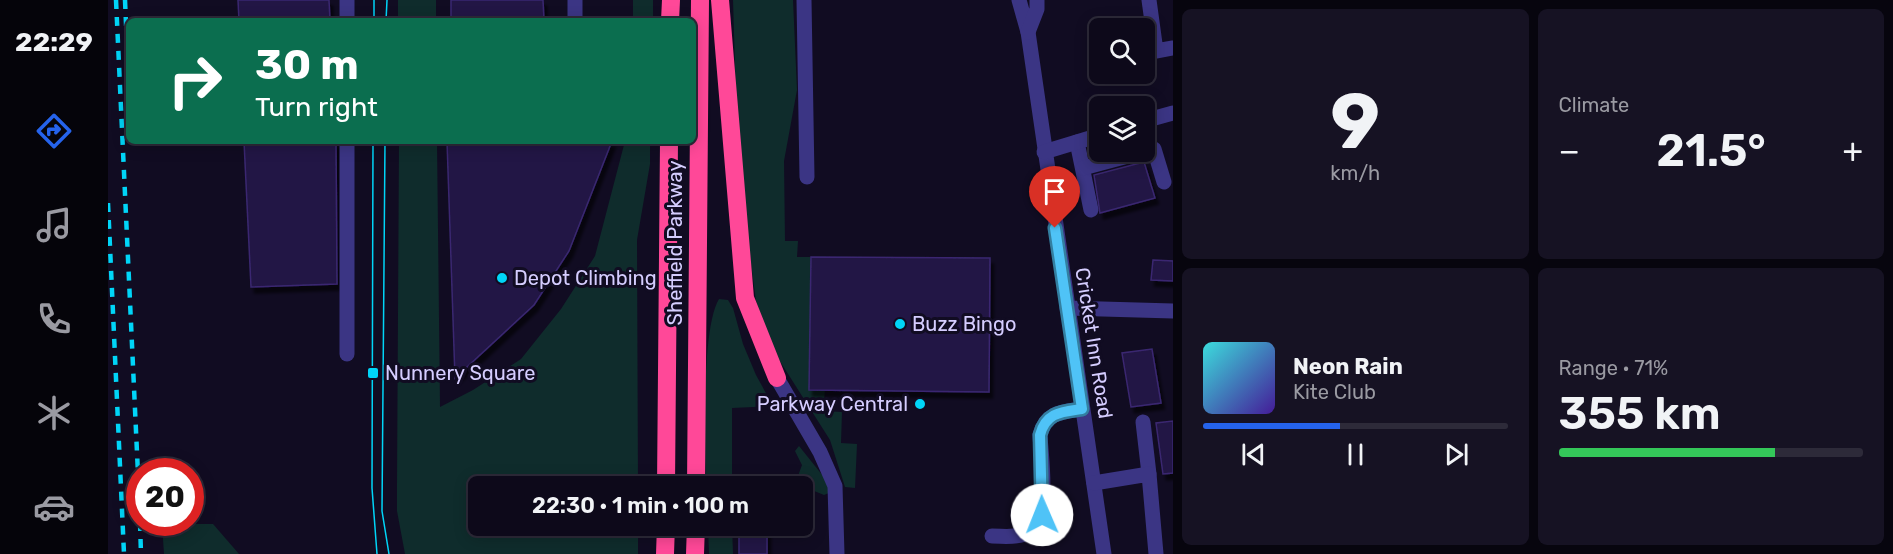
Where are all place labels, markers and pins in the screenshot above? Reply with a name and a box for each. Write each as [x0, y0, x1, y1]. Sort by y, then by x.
pin [1029, 166, 1080, 228]
place label: Depot Climbing [514, 266, 657, 290]
marker: Depot Climbing [495, 271, 509, 285]
place label: Buzz Bingo [912, 312, 1016, 336]
marker: Buzz Bingo [893, 317, 907, 331]
place label: Nunnery Square [385, 361, 535, 385]
marker: Nunnery Square [366, 366, 380, 380]
place label: Parkway Central [757, 392, 908, 416]
marker: Parkway Central [913, 397, 927, 411]

